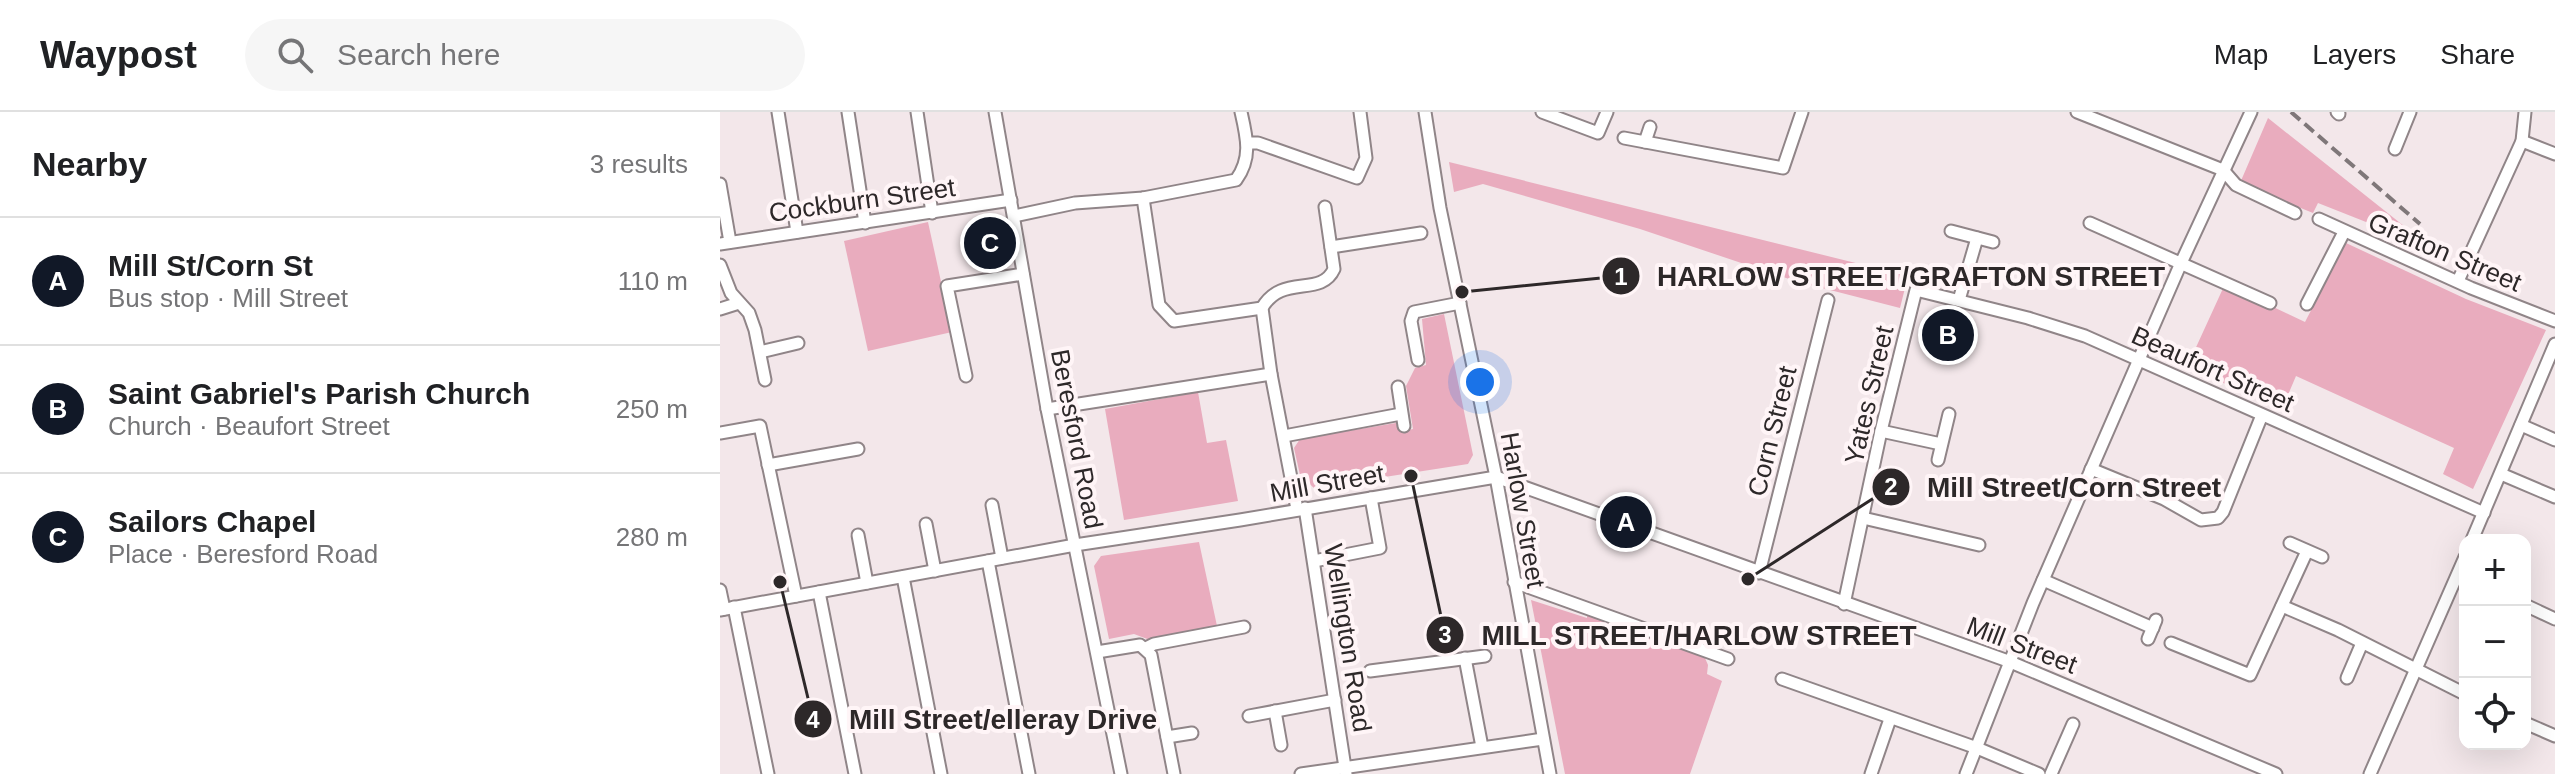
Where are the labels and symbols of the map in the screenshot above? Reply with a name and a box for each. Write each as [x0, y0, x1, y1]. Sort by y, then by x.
street label: Cockburn Street [767, 172, 958, 228]
street label: Grafton Street [2364, 206, 2527, 298]
pin: C [964, 213, 1016, 273]
callout: HARLOW STREET/GRAFTON STREET [1601, 250, 2181, 302]
text: HARLOW STREET/GRAFTON STREET [1657, 261, 2165, 292]
text: 1 [1614, 263, 1628, 290]
pin: B [1922, 305, 1974, 365]
street label: Beaufort Street [2127, 320, 2300, 419]
street label: Yates Street [1839, 322, 1900, 467]
street label: Beresford Road [1045, 347, 1109, 531]
your location [1460, 362, 1500, 402]
street label: Corn Street [1741, 362, 1803, 499]
street label: Harlow Street [1495, 430, 1552, 591]
street label: Mill Street [1267, 458, 1387, 508]
callout: Mill Street/Corn Street [1871, 461, 2237, 513]
text: Mill Street/Corn Street [1927, 472, 2221, 503]
text: 2 [1884, 473, 1898, 500]
pin: A [1600, 492, 1652, 552]
street label: Wellington Road [1318, 542, 1378, 734]
callout: MILL STREET/HARLOW STREET [1425, 609, 1933, 661]
street label: Mill Street [1963, 610, 2082, 680]
text: MILL STREET/HARLOW STREET [1481, 620, 1917, 651]
text: 3 [1438, 621, 1452, 648]
callout: Mill Street/elleray Drive [793, 693, 1173, 745]
text: Mill Street/elleray Drive [849, 704, 1157, 735]
text: 4 [806, 706, 820, 733]

